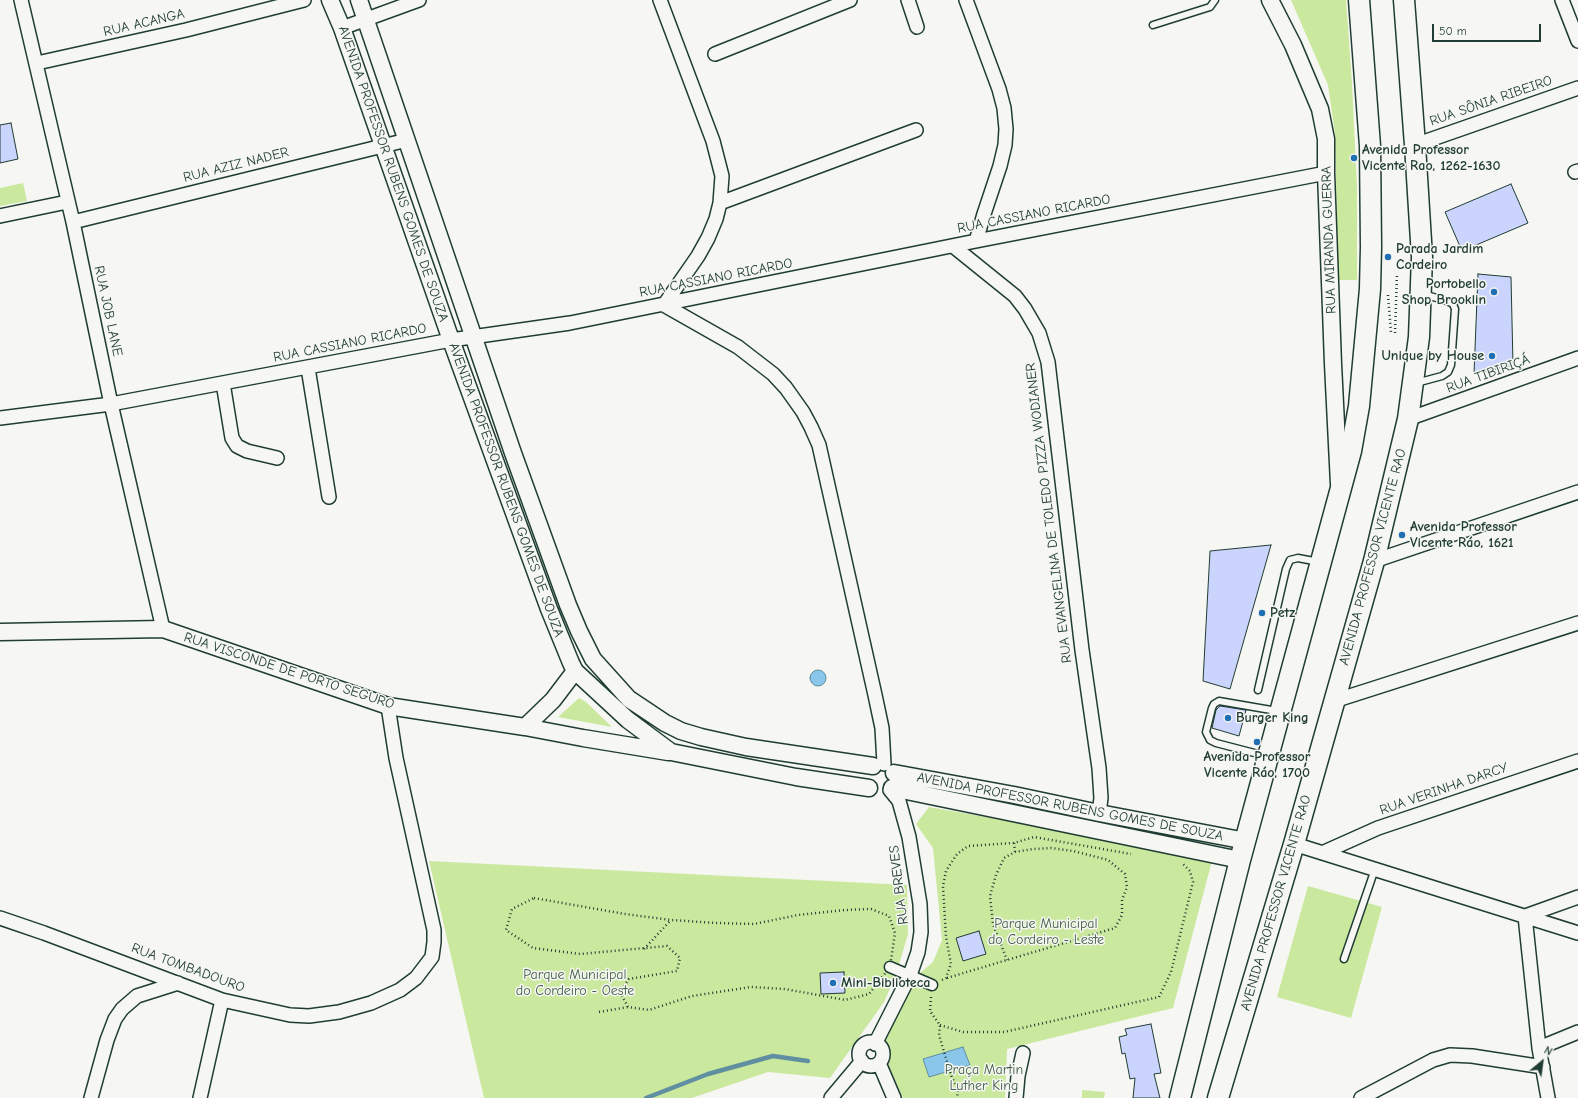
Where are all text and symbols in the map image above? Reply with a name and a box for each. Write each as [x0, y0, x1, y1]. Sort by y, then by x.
street label: RUA ACANGA [102, 6, 186, 40]
scale bar [1434, 16, 1543, 42]
street label: AVENIDA PROFESSOR RUBENS GOMES DE SOUZA [334, 24, 452, 324]
text: 50 m [1439, 24, 1467, 38]
street label: RUA SÔNIA RIBEIRO [1427, 72, 1555, 130]
place label: Avenida Professor Vicente Rao, 1262-1630 [1362, 142, 1501, 174]
street label: RUA AZIZ NADER [181, 144, 291, 186]
marker: Avenida Professor Vicente Rao, 1262-1630 [1349, 153, 1359, 163]
street label: RUA MIRANDA GUERRA [1318, 166, 1340, 314]
street label: RUA CASSIANO RICARDO [956, 191, 1112, 237]
place label: Parada Jardim Cordeiro [1396, 241, 1483, 274]
marker: Parada Jardim Cordeiro [1383, 252, 1393, 262]
street label: RUA CASSIANO RICARDO [638, 255, 794, 301]
street label: RUA JOB LANE [90, 264, 126, 358]
place label: Portobello Shop Brooklin [1402, 276, 1486, 308]
marker: Portobello Shop Brooklin [1489, 287, 1499, 297]
street label: RUA CASSIANO RICARDO [272, 320, 428, 366]
street label: AVENIDA PROFESSOR RUBENS GOMES DE SOUZA [445, 341, 567, 639]
place label: Unique by House [1381, 348, 1484, 364]
street label: RUA TIBIRIÇÁ [1444, 351, 1532, 397]
marker: Unique by House [1487, 351, 1497, 361]
street label: RUA EVANGELINA DE TOLEDO PIZZA WODIANER [1022, 362, 1076, 664]
street label: AVENIDA PROFESSOR VICENTE RAO [1336, 447, 1410, 667]
place label: Avenida Professor Vicente Ráo, 1621 [1410, 519, 1517, 552]
marker: Avenida Professor Vicente Ráo, 1621 [1397, 530, 1407, 540]
place label: Petz [1270, 605, 1295, 621]
marker: Petz [1257, 608, 1267, 618]
street label: RUA VISCONDE DE PORTO SEGURO [182, 629, 396, 713]
place label: Burger King [1236, 710, 1309, 726]
marker: Burger King [1223, 713, 1233, 723]
marker: Avenida Professor Vicente Ráo, 1700 [1252, 737, 1262, 747]
place label: Avenida Professor Vicente Ráo, 1700 [1204, 749, 1310, 782]
street label: RUA VERINHA DARCY [1378, 759, 1510, 819]
street label: AVENIDA PROFESSOR RUBENS GOMES DE SOUZA [915, 769, 1225, 845]
street label: AVENIDA PROFESSOR VICENTE RAO [1237, 793, 1315, 1013]
street label: RUA BREVES [886, 844, 912, 926]
park label: Parque Municipal do Cordeiro - Leste [988, 916, 1104, 948]
street label: RUA TOMBADOURO [129, 940, 247, 996]
park label: Parque Municipal do Cordeiro - Oeste [516, 967, 634, 1000]
place label: Mini-Biblioteca [841, 975, 930, 991]
marker: Mini-Biblioteca [828, 978, 838, 988]
north arrow [1522, 1042, 1562, 1082]
text: N [1542, 1044, 1554, 1058]
park label: Praça Martin Luther King [945, 1062, 1023, 1094]

